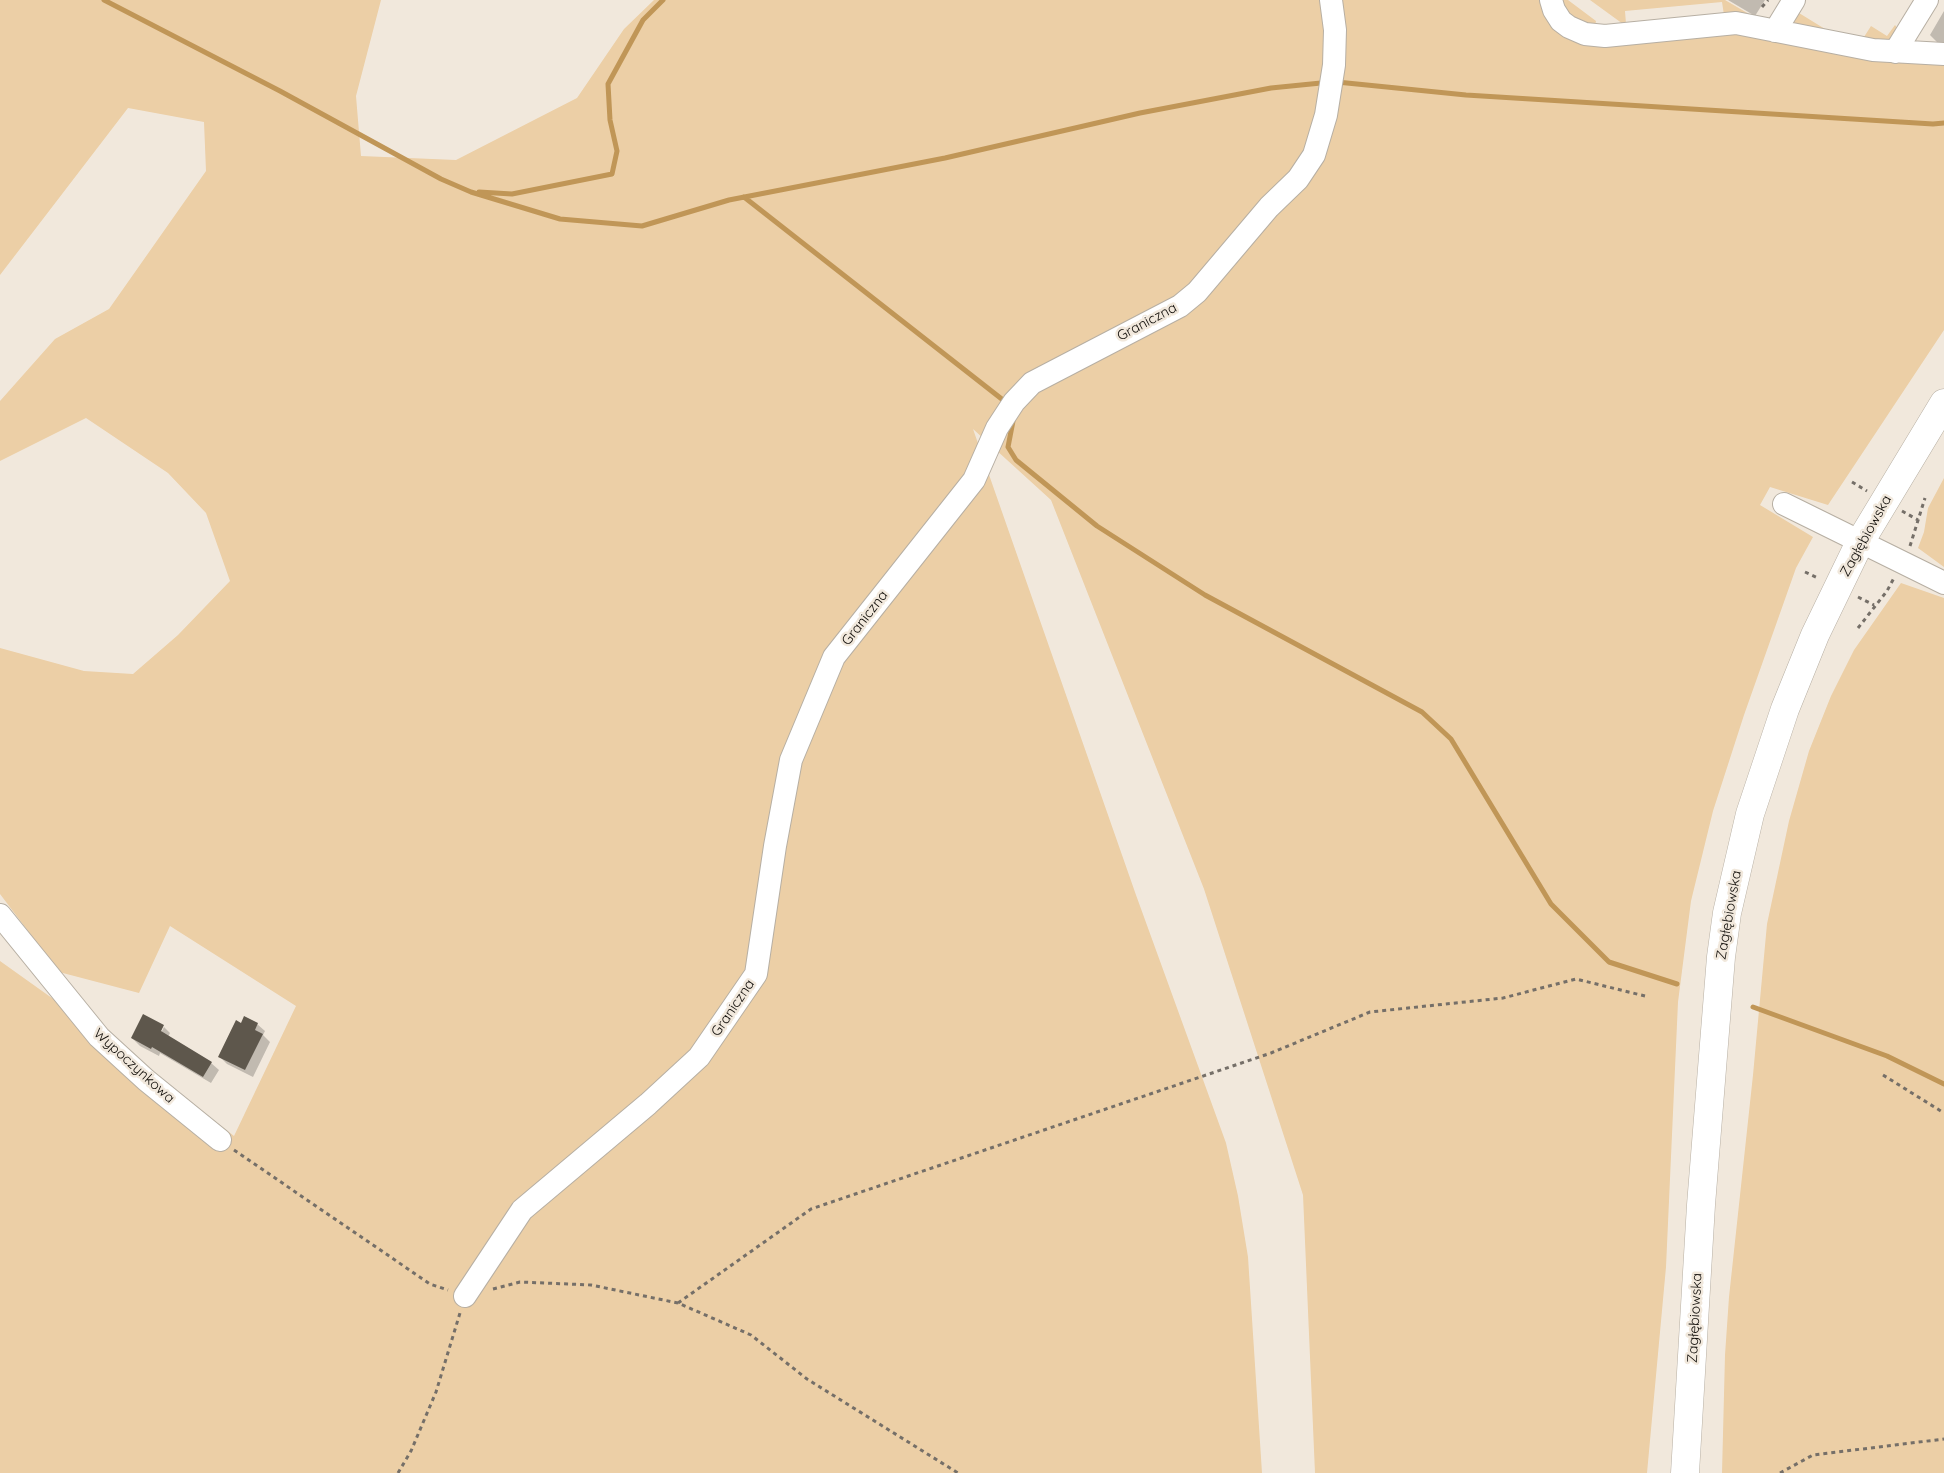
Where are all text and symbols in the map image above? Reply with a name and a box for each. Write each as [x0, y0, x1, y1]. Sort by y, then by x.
street label: Graniczna [1114, 299, 1180, 345]
street label: Zagłębiowska [1837, 492, 1895, 580]
street label: Graniczna [838, 587, 892, 649]
street label: Zagłębiowska [1713, 869, 1745, 961]
street label: Graniczna [708, 976, 758, 1040]
street label: Wypoczynkowa [90, 1025, 178, 1107]
street label: Zagłębiowska [1684, 1272, 1706, 1364]

